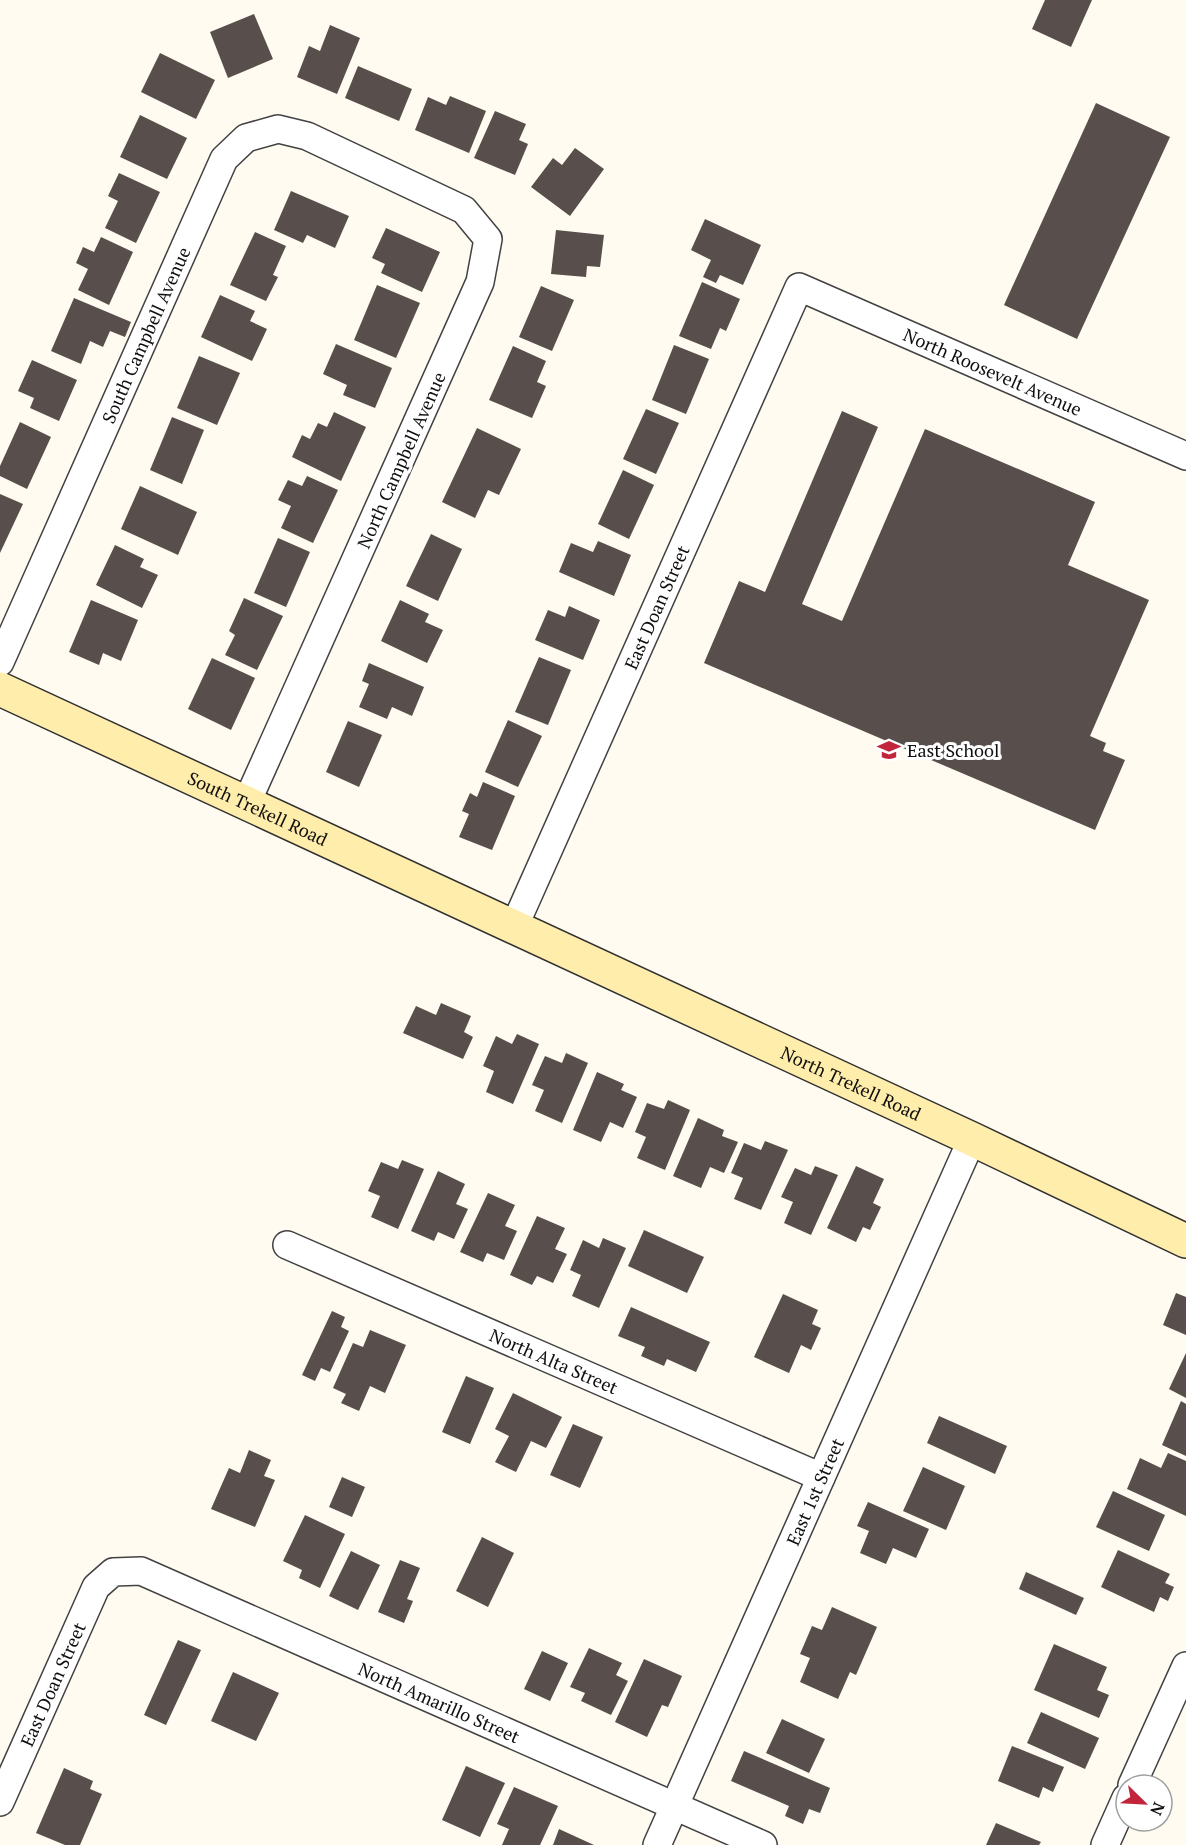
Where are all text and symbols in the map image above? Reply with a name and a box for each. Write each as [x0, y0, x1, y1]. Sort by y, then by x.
street label: South Campbell Avenue [96, 243, 195, 427]
street label: North Roosevelt Avenue [900, 322, 1086, 421]
street label: North Campbell Avenue [351, 368, 451, 552]
street label: East Doan Street [618, 541, 695, 673]
school or university icon: East School [876, 737, 902, 763]
place label: East School [907, 738, 999, 762]
street label: South Trekell Road [184, 766, 332, 851]
street label: North Trekell Road [777, 1040, 925, 1126]
street label: North Alta Street [486, 1323, 622, 1399]
street label: East 1st Street [780, 1434, 849, 1549]
street label: East Doan Street [14, 1618, 91, 1750]
street label: North Amarillo Street [355, 1656, 524, 1749]
north arrow [1114, 1773, 1174, 1833]
text: N [1145, 1799, 1170, 1819]

